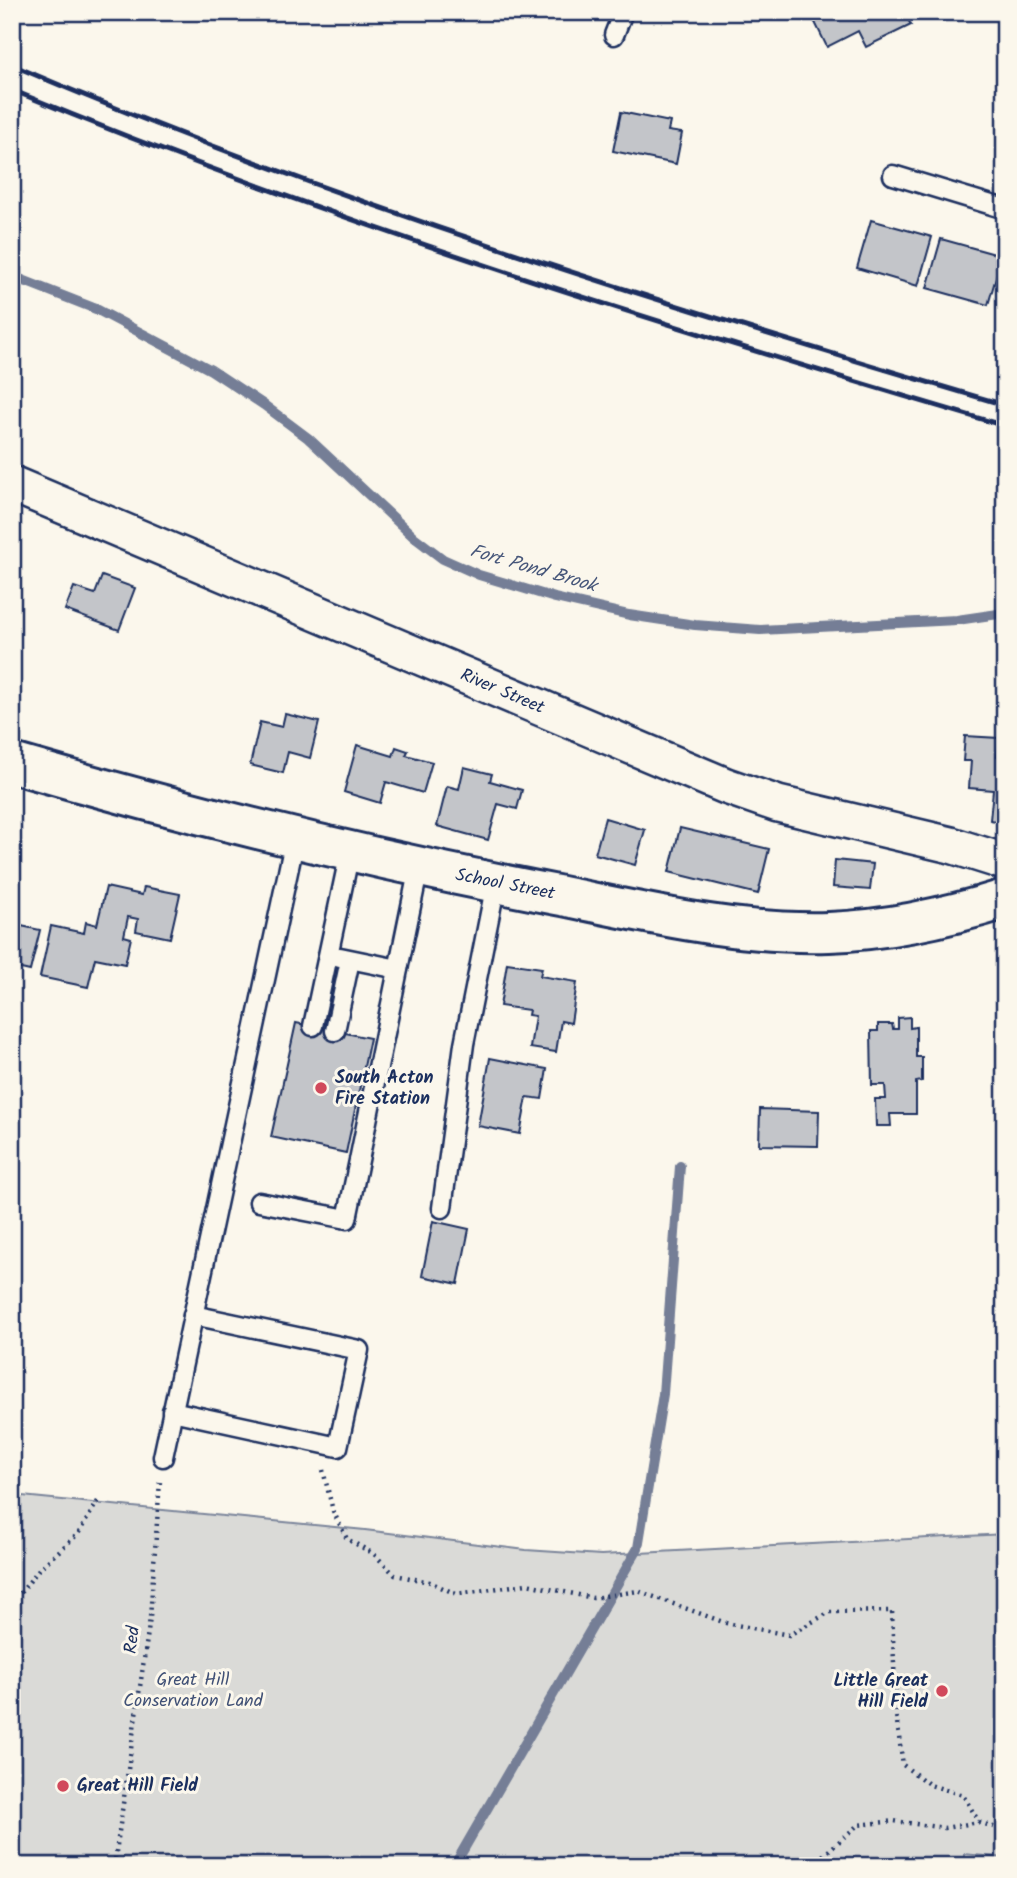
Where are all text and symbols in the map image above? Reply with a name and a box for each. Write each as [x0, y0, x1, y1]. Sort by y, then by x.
water label: Fort Pond Brook [466, 537, 603, 602]
street label: River Street [455, 661, 550, 723]
street label: School Street [453, 861, 558, 909]
place label: South Acton Fire Station [335, 1064, 434, 1114]
marker: South Acton Fire Station [313, 1080, 329, 1096]
street label: Red [117, 1624, 149, 1655]
park label: Great Hill Conservation Land [123, 1666, 264, 1716]
place label: Little Great Hill Field [833, 1667, 929, 1717]
marker: Little Great Hill Field [934, 1683, 950, 1699]
place label: Great Hill Field [77, 1772, 198, 1801]
marker: Great Hill Field [55, 1778, 71, 1794]

